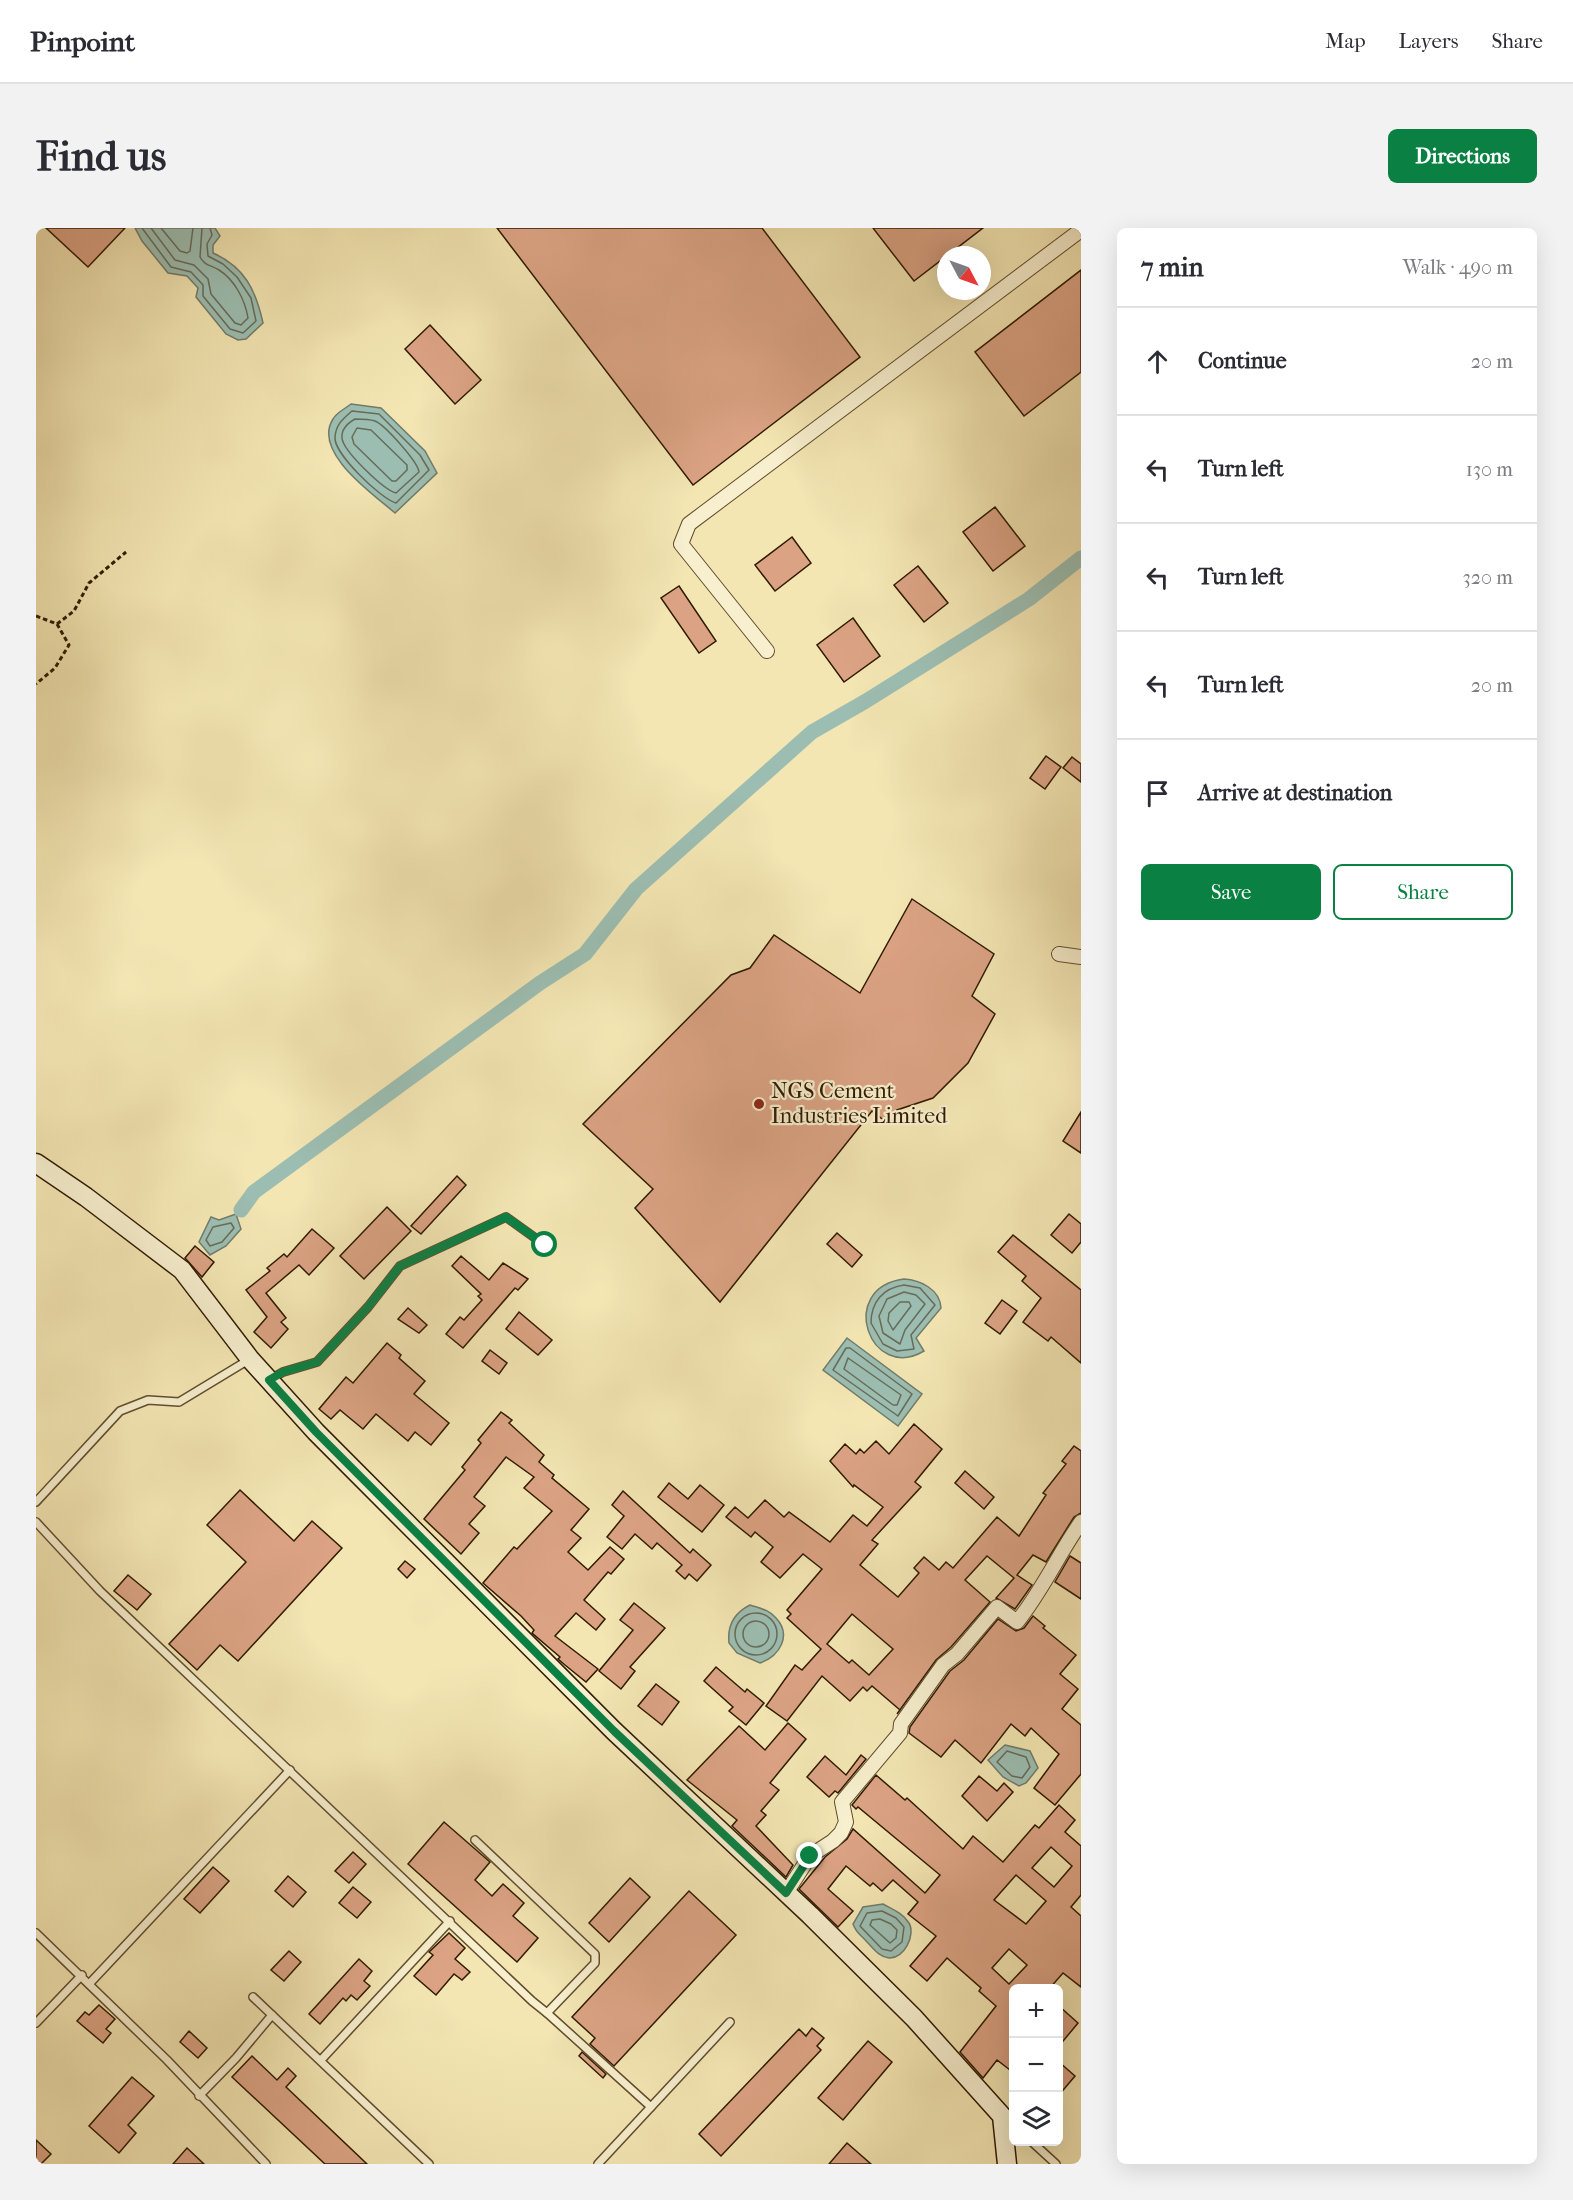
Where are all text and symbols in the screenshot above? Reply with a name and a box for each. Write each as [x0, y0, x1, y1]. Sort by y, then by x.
text: Pinpoint [30, 25, 135, 58]
text: Map [1325, 29, 1366, 53]
text: Layers [1399, 29, 1458, 53]
text: Share [1491, 29, 1543, 53]
button: Directions [1388, 129, 1537, 183]
text: Find us [36, 132, 166, 181]
north arrow [937, 246, 991, 300]
text: 7 min [1141, 252, 1204, 283]
text: Walk · 490 m [1403, 256, 1513, 279]
icon: ahead [1141, 345, 1174, 378]
text: Continue [1198, 348, 1287, 374]
text: 20 m [1471, 350, 1513, 373]
icon: left [1141, 453, 1174, 486]
text: Turn left [1198, 456, 1284, 482]
text: 130 m [1466, 458, 1513, 481]
icon: left [1141, 561, 1174, 594]
text: Turn left [1198, 564, 1284, 590]
text: 320 m [1463, 566, 1513, 589]
icon: left [1141, 669, 1174, 702]
text: Turn left [1198, 672, 1284, 698]
text: 20 m [1471, 674, 1513, 697]
icon: arrive [1141, 777, 1174, 810]
text: Arrive at destination [1198, 780, 1392, 806]
button: Save [1141, 864, 1321, 920]
button: Share [1333, 864, 1513, 920]
place label: NGS Cement Industries Limited [771, 1078, 948, 1129]
marker: NGS Cement Industries Limited [752, 1097, 766, 1111]
route start [531, 1231, 557, 1257]
route end [796, 1842, 822, 1868]
map controls [1009, 1984, 1063, 2146]
button: + [1009, 1984, 1063, 2038]
button: − [1009, 2038, 1063, 2092]
button: layers [1009, 2092, 1063, 2146]

